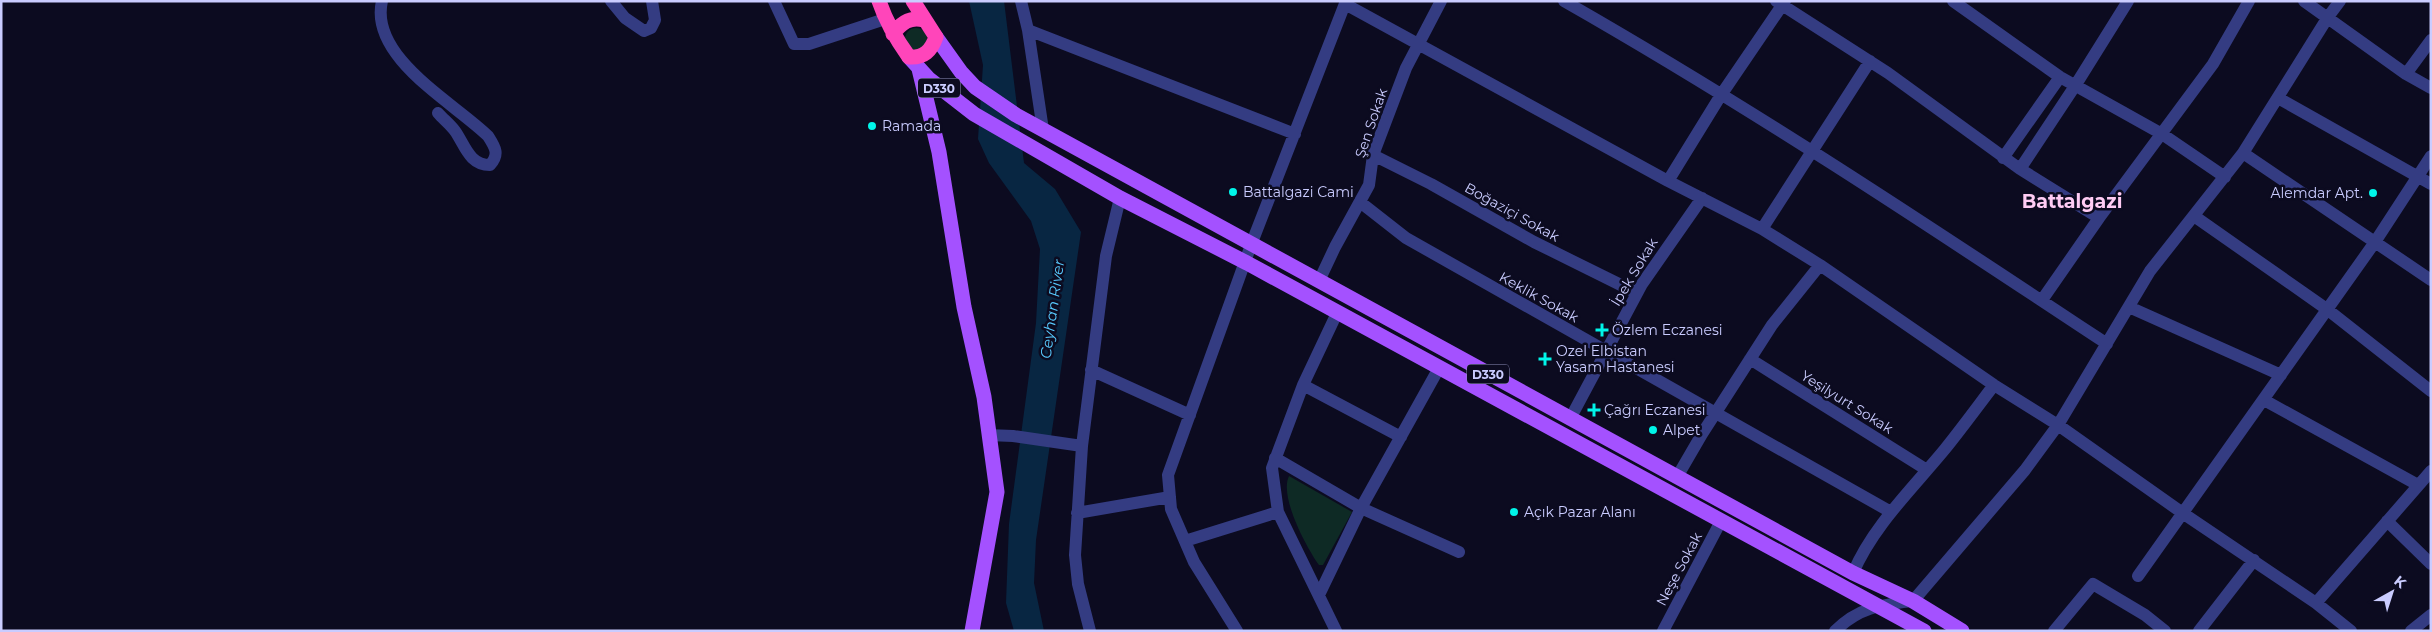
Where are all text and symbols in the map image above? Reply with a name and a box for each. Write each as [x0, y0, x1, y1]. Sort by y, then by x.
road number: D330 [918, 78, 960, 98]
street label: Şen Sokak [1351, 85, 1392, 160]
place label: Ramada [882, 117, 941, 135]
marker: Ramada [866, 120, 878, 132]
street label: Boğaziçi Sokak [1461, 179, 1563, 246]
place label: Battalgazi Cami [1243, 183, 1354, 201]
place label: Alemdar Apt. [2271, 184, 2363, 202]
marker: Battalgazi Cami [1227, 186, 1239, 198]
marker: Alemdar Apt. [2367, 187, 2379, 199]
district label: Battalgazi [2022, 190, 2122, 213]
street label: İpek Sokak [1607, 234, 1662, 309]
water label: Ceyhan River [1036, 257, 1068, 360]
street label: Keklik Sokak [1496, 268, 1583, 327]
place label: Özlem Eczanesi [1612, 321, 1723, 339]
marker: Özlem Eczanesi [1596, 324, 1608, 336]
place label: Ozel Elbistan Yasam Hastanesi [1556, 342, 1675, 376]
marker: Ozel Elbistan Yasam Hastanesi [1538, 352, 1552, 366]
road number: D330 [1467, 364, 1509, 384]
street label: Yeşilyurt Sokak [1798, 366, 1897, 438]
place label: Çağrı Eczanesi [1604, 401, 1706, 419]
marker: Çağrı Eczanesi [1588, 404, 1600, 416]
place label: Alpet [1663, 421, 1701, 439]
marker: Alpet [1647, 424, 1659, 436]
place label: Açık Pazar Alanı [1524, 503, 1636, 521]
marker: Açık Pazar Alanı [1508, 506, 1520, 518]
street label: Neşe Sokak [1652, 528, 1706, 609]
north arrow [2367, 567, 2417, 617]
text: K [2390, 572, 2410, 593]

